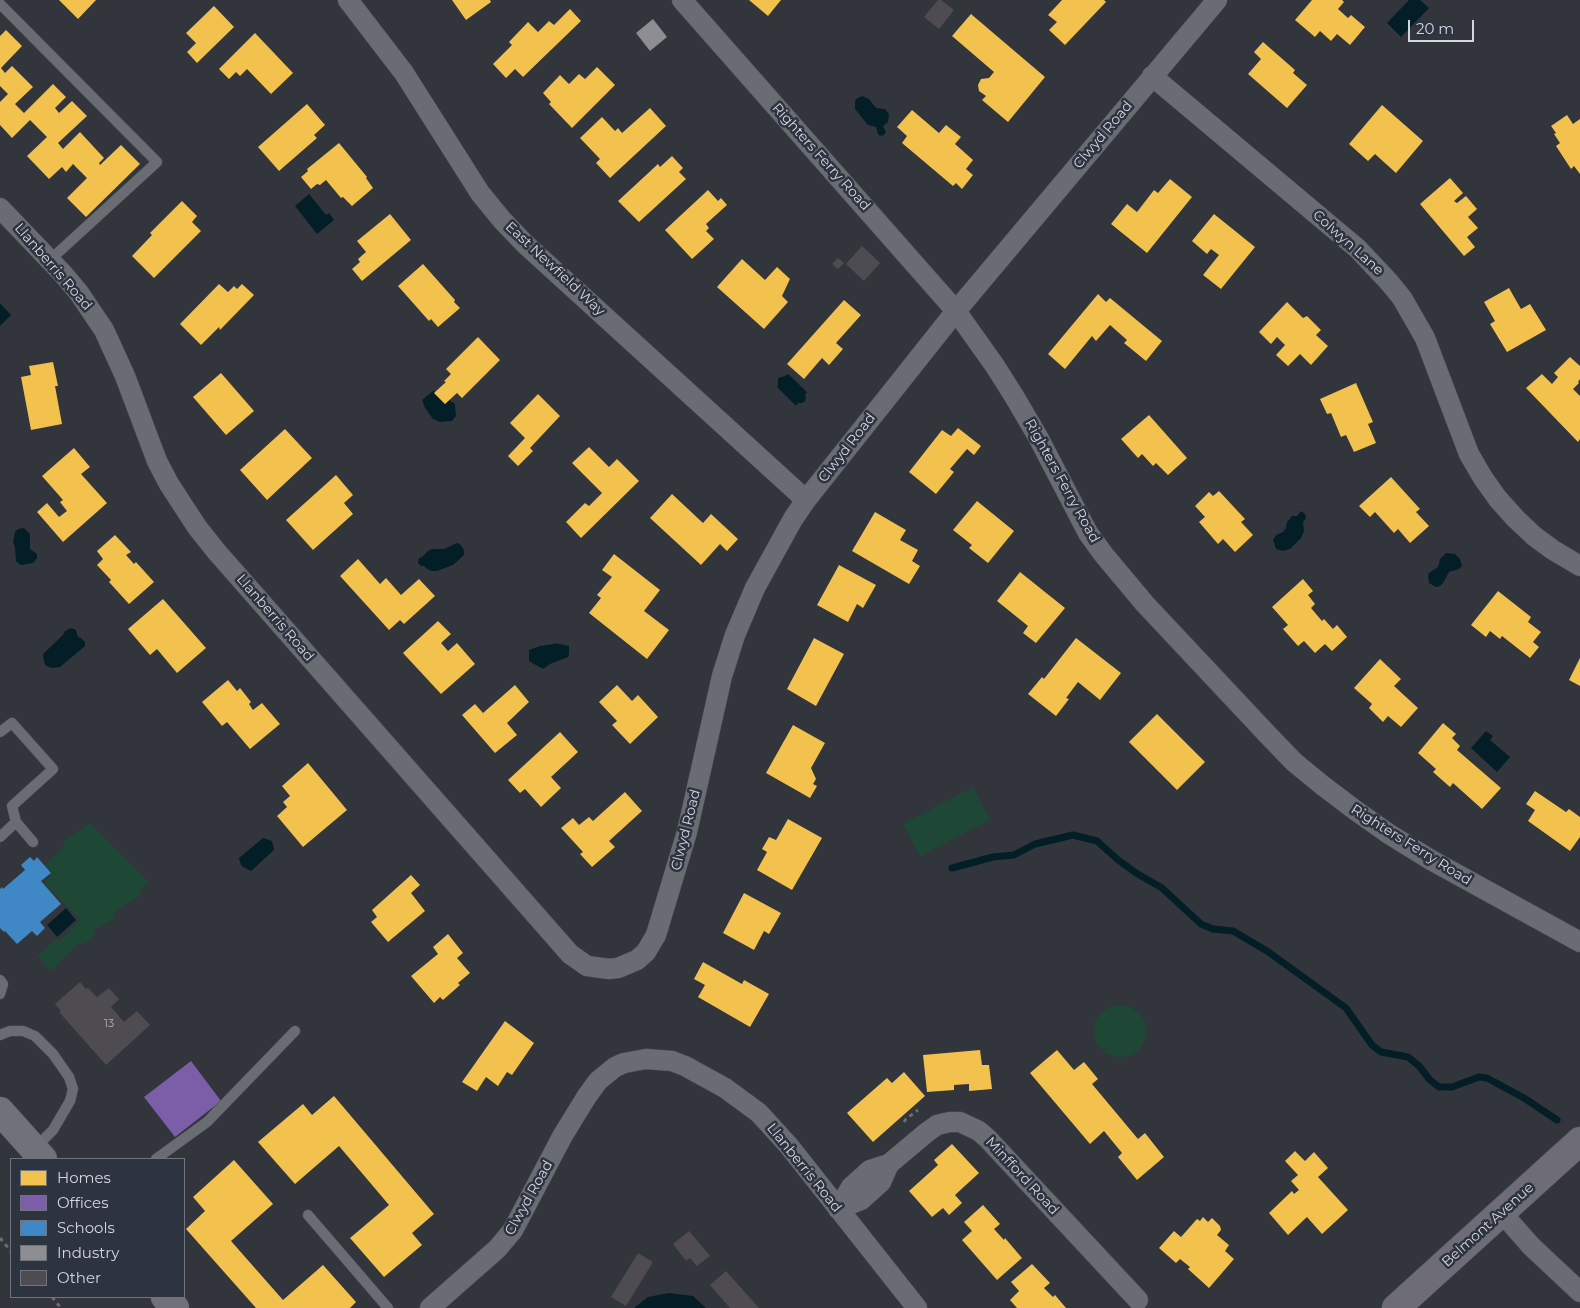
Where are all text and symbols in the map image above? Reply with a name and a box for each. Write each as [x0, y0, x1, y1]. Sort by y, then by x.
scale bar [1410, 10, 1476, 42]
text: 20 m [1416, 19, 1454, 38]
street label: Clwyd Road [1070, 98, 1136, 172]
street label: Righters Ferry Road [768, 100, 874, 214]
street label: Colwyn Lane [1309, 207, 1387, 279]
street label: East Newfield Way [502, 219, 608, 319]
street label: Llanberris Road [11, 220, 95, 314]
street label: Clwyd Road [815, 410, 879, 486]
street label: Righters Ferry Road [1021, 416, 1103, 546]
street label: Llanberris Road [233, 571, 317, 665]
street label: Clwyd Road [668, 788, 704, 872]
street label: Righters Ferry Road [1348, 801, 1474, 889]
house number: 13 [104, 1017, 114, 1031]
street label: Llanberris Road [763, 1120, 845, 1216]
street label: Minfford Road [982, 1134, 1062, 1218]
legend [10, 1158, 185, 1298]
street label: Clwyd Road [502, 1158, 556, 1238]
text: Homes [57, 1168, 111, 1187]
street label: Belmont Avenue [1439, 1179, 1537, 1271]
text: Offices [57, 1193, 109, 1212]
text: Schools [57, 1218, 115, 1237]
text: Industry [57, 1243, 119, 1262]
text: Other [57, 1268, 101, 1287]

